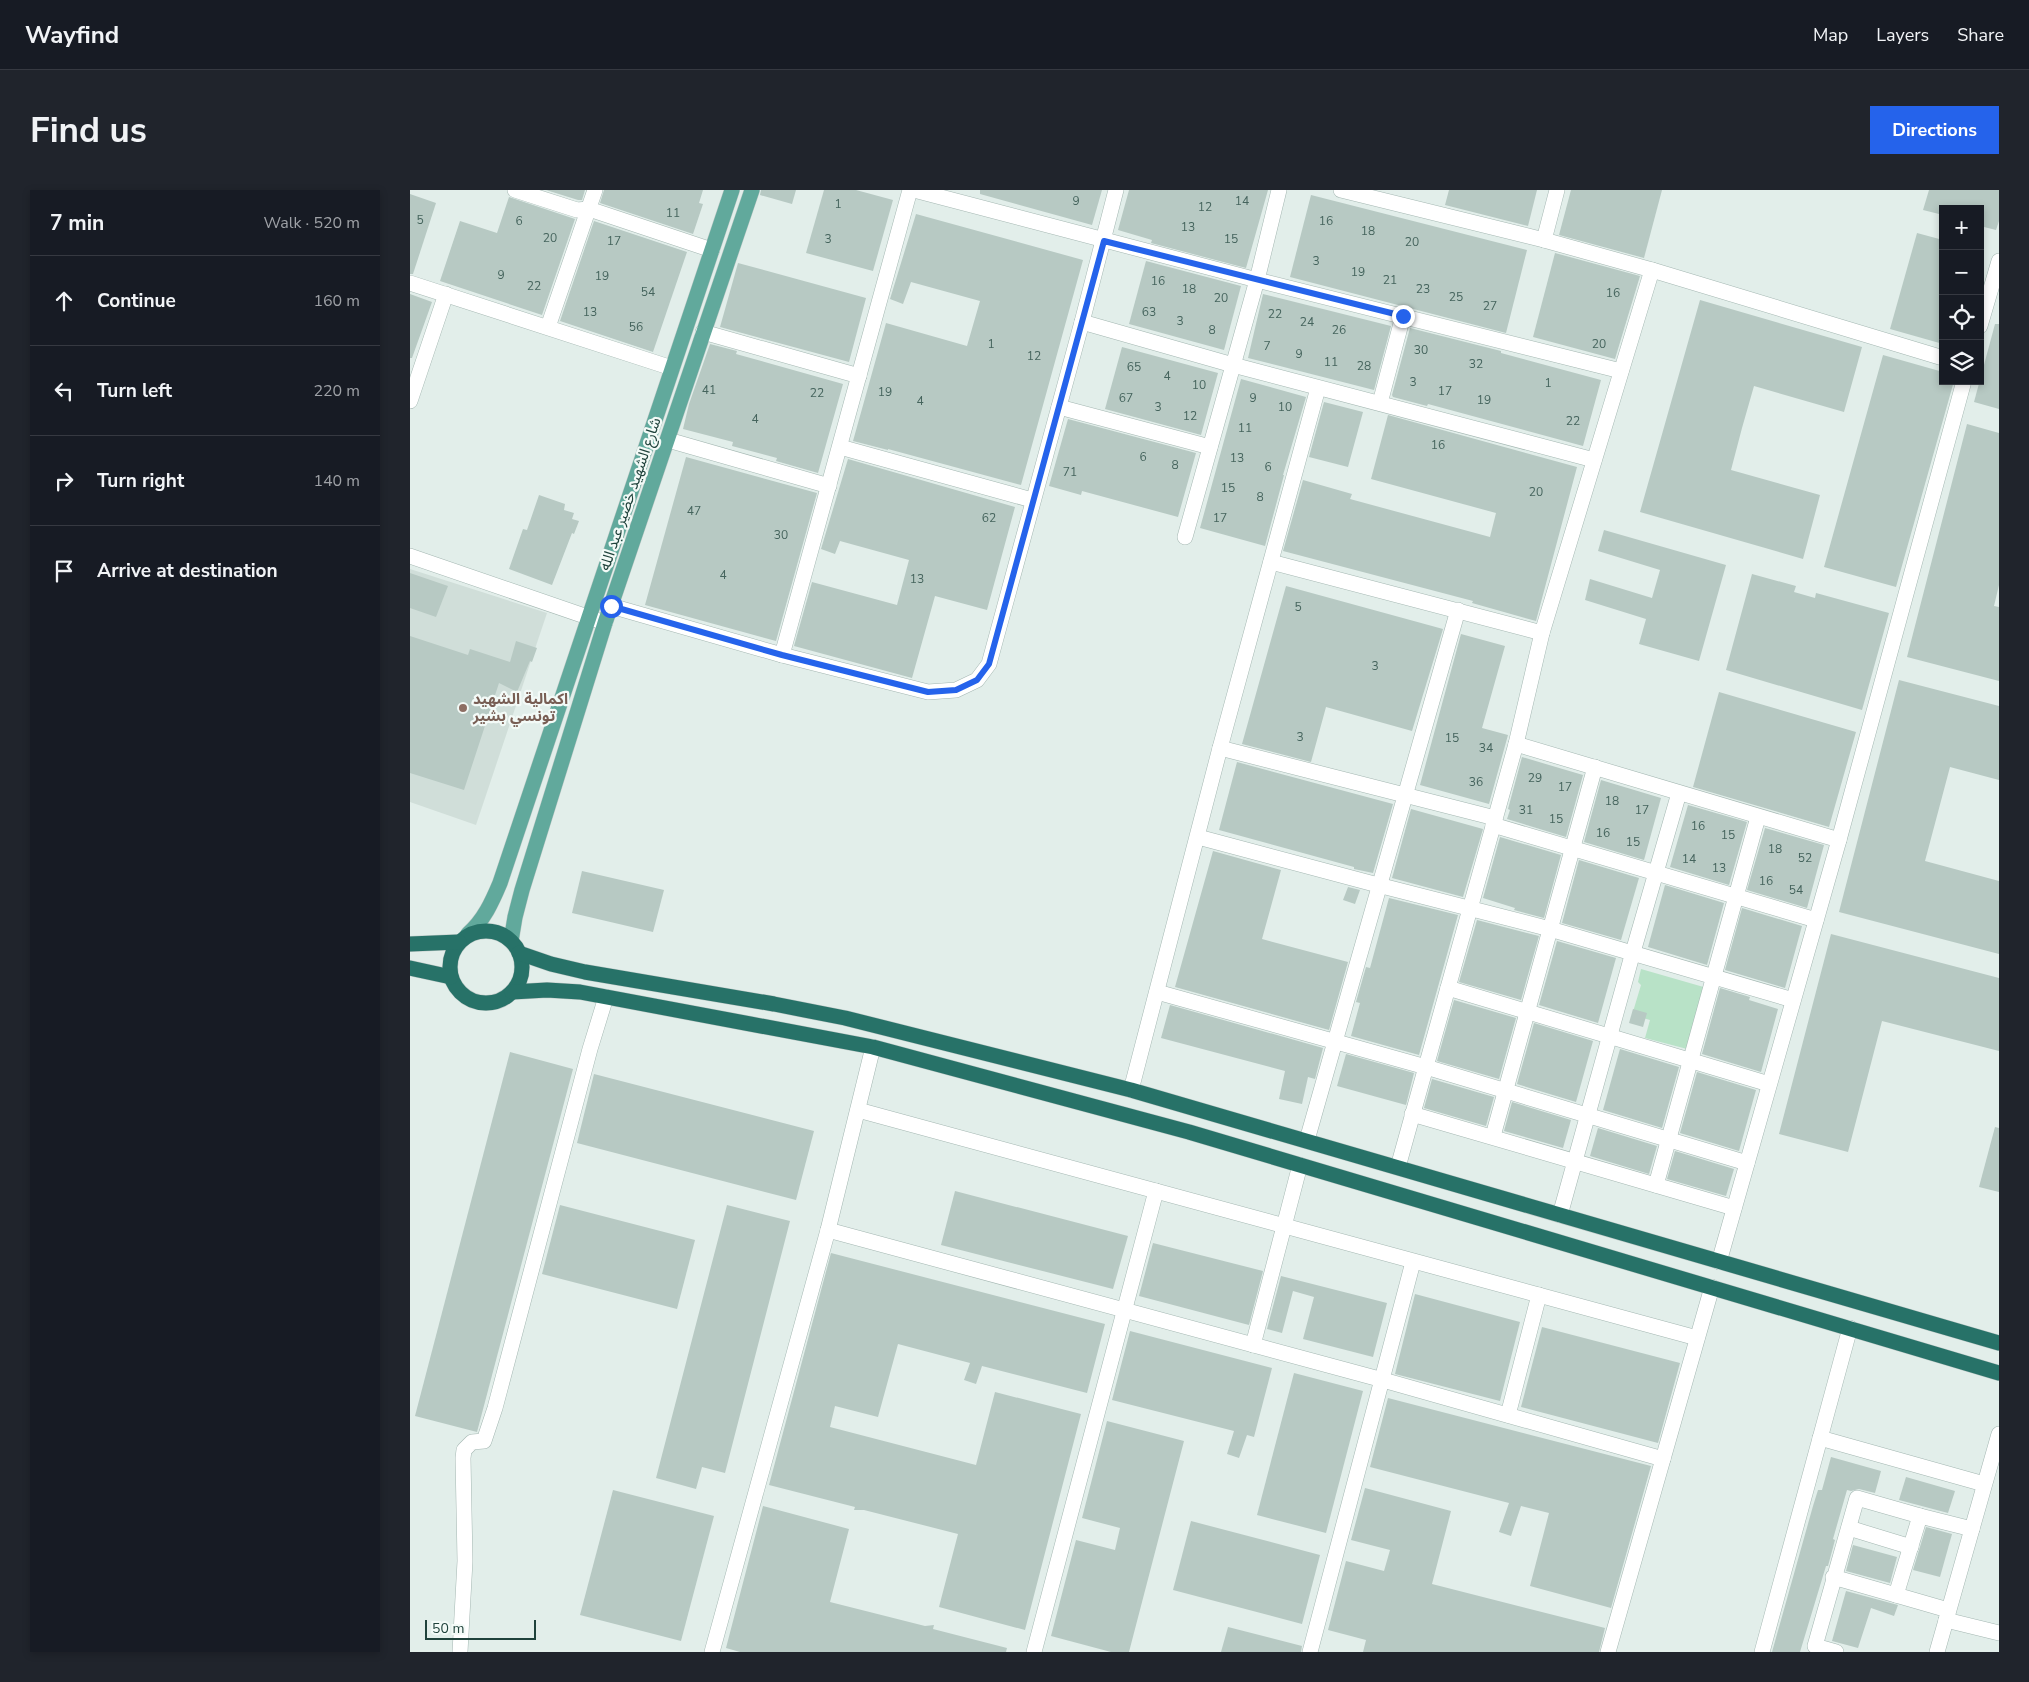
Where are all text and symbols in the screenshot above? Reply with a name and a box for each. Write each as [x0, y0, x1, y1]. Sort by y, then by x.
text: Wayfind [25, 19, 119, 51]
text: Map [1813, 23, 1848, 47]
text: Layers [1876, 23, 1929, 47]
text: Share [1957, 23, 2004, 47]
button: Directions [1870, 106, 1999, 154]
text: Find us [30, 107, 147, 154]
house number: 9 [1072, 193, 1080, 209]
house number: 14 [1235, 193, 1249, 209]
house number: 1 [834, 196, 842, 212]
house number: 12 [1198, 199, 1212, 215]
house number: 11 [666, 205, 680, 221]
map controls [1939, 205, 1984, 385]
button: + [1939, 205, 1984, 250]
text: 7 min [50, 209, 104, 237]
text: Walk · 520 m [264, 212, 360, 234]
house number: 5 [416, 212, 424, 228]
house number: 6 [515, 213, 523, 229]
house number: 16 [1319, 213, 1333, 229]
house number: 13 [1181, 219, 1195, 235]
house number: 18 [1361, 223, 1375, 239]
house number: 20 [543, 230, 557, 246]
house number: 3 [824, 231, 832, 247]
house number: 15 [1224, 231, 1238, 247]
house number: 17 [607, 233, 621, 249]
house number: 20 [1405, 234, 1419, 250]
button: − [1939, 250, 1984, 295]
house number: 3 [1312, 253, 1320, 269]
house number: 19 [1351, 264, 1365, 280]
house number: 9 [497, 267, 505, 283]
house number: 19 [595, 268, 609, 284]
house number: 21 [1383, 272, 1397, 288]
house number: 16 [1151, 273, 1165, 289]
house number: 22 [527, 278, 541, 294]
house number: 18 [1182, 281, 1196, 297]
house number: 23 [1416, 281, 1430, 297]
house number: 54 [641, 284, 655, 300]
house number: 16 [1606, 285, 1620, 301]
icon: ahead [50, 287, 78, 315]
text: Continue [97, 288, 176, 314]
house number: 25 [1449, 289, 1463, 305]
text: 160 m [313, 290, 360, 312]
house number: 20 [1214, 290, 1228, 306]
button: locate [1939, 295, 1984, 340]
house number: 27 [1483, 298, 1497, 314]
house number: 13 [583, 304, 597, 320]
house number: 63 [1142, 304, 1156, 320]
route end [1392, 305, 1415, 328]
house number: 22 [1268, 306, 1282, 322]
house number: 3 [1176, 313, 1184, 329]
house number: 24 [1300, 314, 1314, 330]
house number: 56 [629, 319, 643, 335]
house number: 8 [1208, 322, 1216, 338]
house number: 26 [1332, 322, 1346, 338]
house number: 1 [987, 336, 995, 352]
house number: 20 [1592, 336, 1606, 352]
house number: 7 [1263, 338, 1271, 354]
button: layers [1939, 340, 1984, 385]
house number: 30 [1414, 342, 1428, 358]
house number: 9 [1295, 346, 1303, 362]
house number: 12 [1027, 348, 1041, 364]
house number: 11 [1324, 354, 1338, 370]
house number: 32 [1469, 356, 1483, 372]
house number: 28 [1357, 358, 1371, 374]
house number: 65 [1127, 359, 1141, 375]
house number: 4 [1163, 368, 1171, 384]
house number: 3 [1409, 374, 1417, 390]
house number: 1 [1544, 375, 1552, 391]
icon: left [50, 377, 78, 405]
house number: 10 [1192, 377, 1206, 393]
text: Turn left [97, 378, 172, 404]
text: 220 m [313, 380, 360, 402]
house number: 41 [702, 382, 716, 398]
house number: 17 [1438, 383, 1452, 399]
house number: 19 [878, 384, 892, 400]
house number: 22 [810, 385, 824, 401]
house number: 67 [1119, 390, 1133, 406]
house number: 9 [1249, 390, 1257, 406]
house number: 19 [1477, 392, 1491, 408]
house number: 4 [916, 393, 924, 409]
house number: 3 [1154, 399, 1162, 415]
house number: 10 [1278, 399, 1292, 415]
house number: 12 [1183, 408, 1197, 424]
house number: 4 [751, 411, 759, 427]
house number: 22 [1566, 413, 1580, 429]
street label: شارع الشهيد خضير عبد الله [594, 415, 668, 574]
house number: 11 [1238, 420, 1252, 436]
house number: 16 [1431, 437, 1445, 453]
house number: 6 [1139, 449, 1147, 465]
house number: 13 [1230, 450, 1244, 466]
house number: 8 [1171, 457, 1179, 473]
house number: 6 [1264, 459, 1272, 475]
house number: 71 [1063, 464, 1077, 480]
icon: right [50, 467, 78, 495]
text: Turn right [97, 468, 184, 494]
text: 140 m [313, 470, 360, 492]
house number: 15 [1221, 480, 1235, 496]
house number: 20 [1529, 484, 1543, 500]
house number: 8 [1256, 489, 1264, 505]
house number: 47 [687, 503, 701, 519]
house number: 62 [982, 510, 996, 526]
house number: 17 [1213, 510, 1227, 526]
house number: 30 [774, 527, 788, 543]
icon: arrive [50, 557, 78, 585]
text: Arrive at destination [97, 558, 278, 584]
house number: 4 [719, 567, 727, 583]
house number: 13 [910, 571, 924, 587]
route start [600, 595, 623, 618]
house number: 5 [1294, 599, 1302, 615]
house number: 3 [1371, 658, 1379, 674]
place label: اكمالية الشهيد تونسي بشير [472, 689, 568, 727]
marker: اكمالية الشهيد تونسي بشير [457, 702, 469, 714]
house number: 3 [1296, 729, 1304, 745]
house number: 15 [1445, 730, 1459, 746]
house number: 34 [1479, 740, 1493, 756]
house number: 29 [1528, 770, 1542, 786]
house number: 36 [1469, 774, 1483, 790]
house number: 17 [1558, 779, 1572, 795]
house number: 18 [1605, 793, 1619, 809]
house number: 31 [1519, 802, 1533, 818]
house number: 17 [1635, 802, 1649, 818]
house number: 15 [1549, 811, 1563, 827]
house number: 16 [1691, 818, 1705, 834]
house number: 16 [1596, 825, 1610, 841]
house number: 15 [1721, 827, 1735, 843]
house number: 15 [1626, 834, 1640, 850]
house number: 18 [1768, 841, 1782, 857]
house number: 52 [1798, 850, 1812, 866]
house number: 14 [1682, 851, 1696, 867]
house number: 13 [1712, 860, 1726, 876]
house number: 16 [1759, 873, 1773, 889]
house number: 54 [1789, 882, 1803, 898]
scale bar [425, 1617, 536, 1640]
text: 50 m [432, 1619, 464, 1638]

